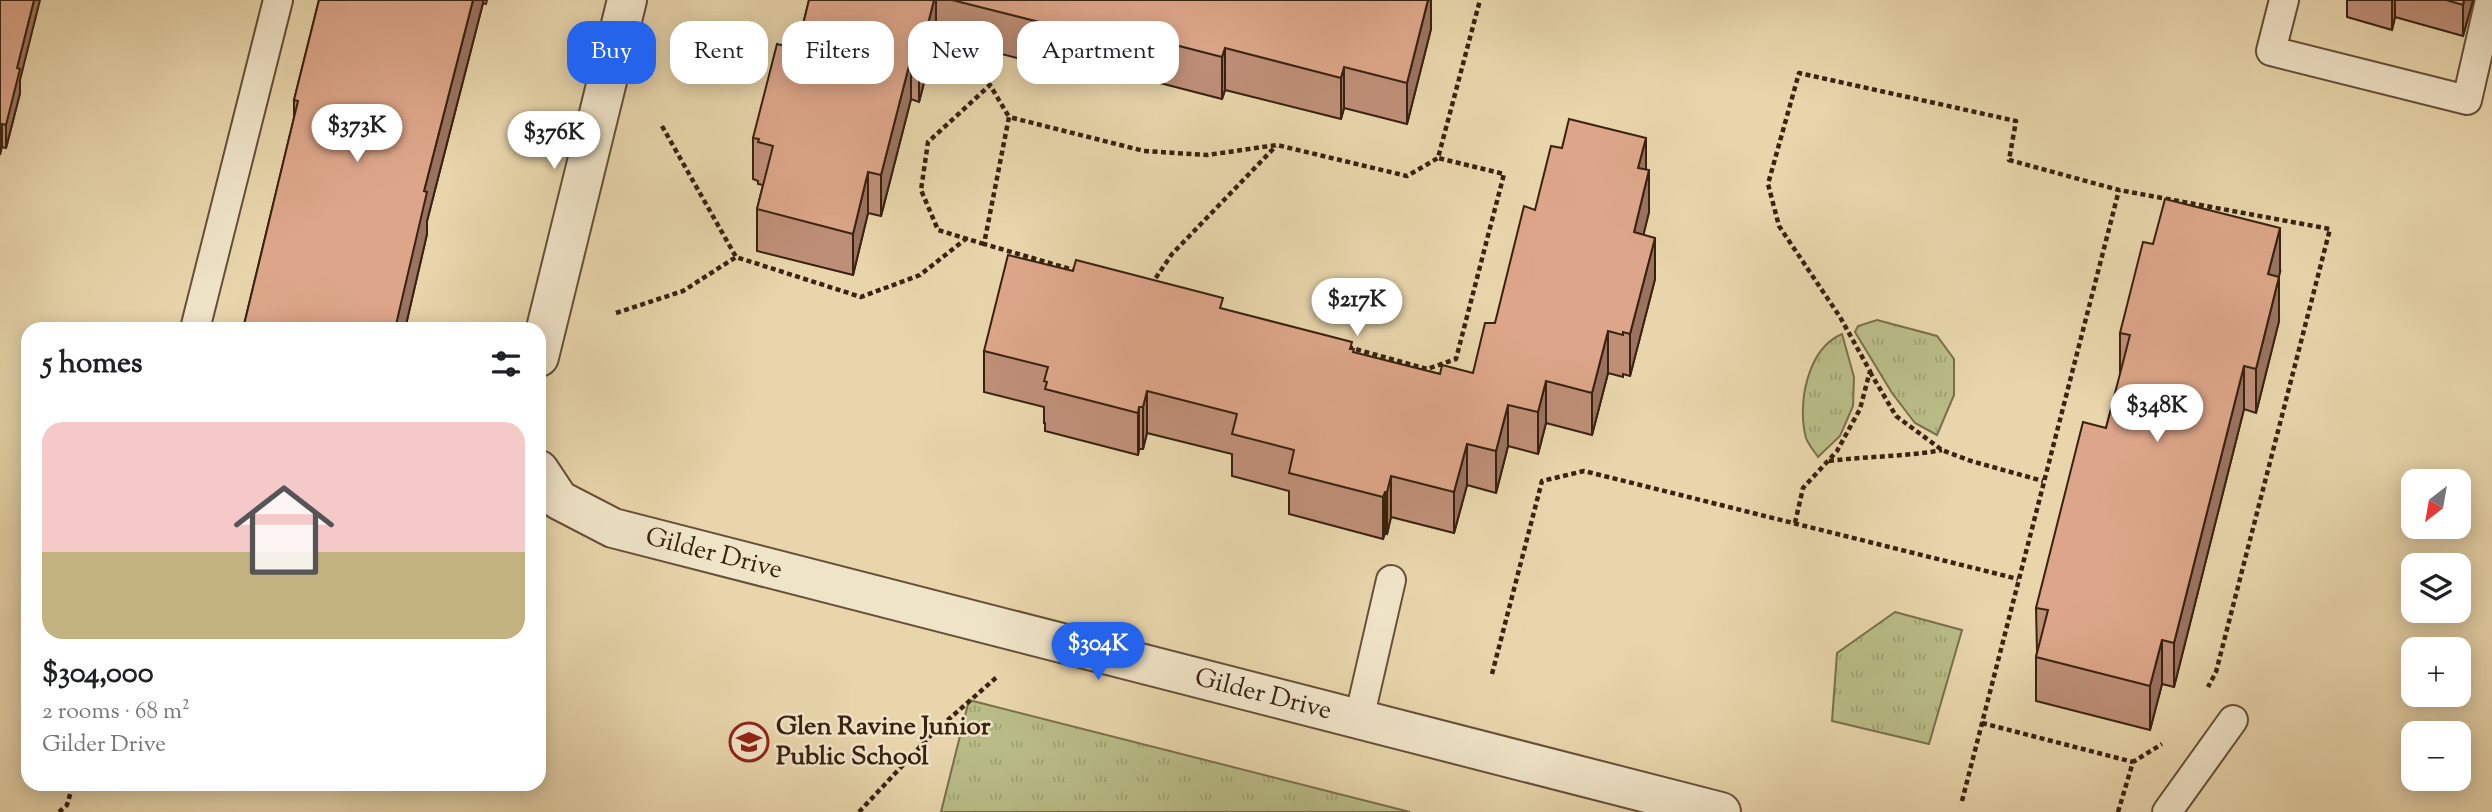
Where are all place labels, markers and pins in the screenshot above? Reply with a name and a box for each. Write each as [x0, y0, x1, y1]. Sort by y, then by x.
pin: $373K [308, 104, 406, 164]
pin: $376K [505, 111, 603, 171]
pin: $217K [1308, 278, 1406, 338]
pin: $348K [2108, 384, 2206, 444]
pin: $304K [1049, 622, 1147, 682]
place label: Glen Ravine Junior Public School [776, 709, 991, 776]
school or university icon: Glen Ravine Junior Public School [728, 721, 770, 763]

